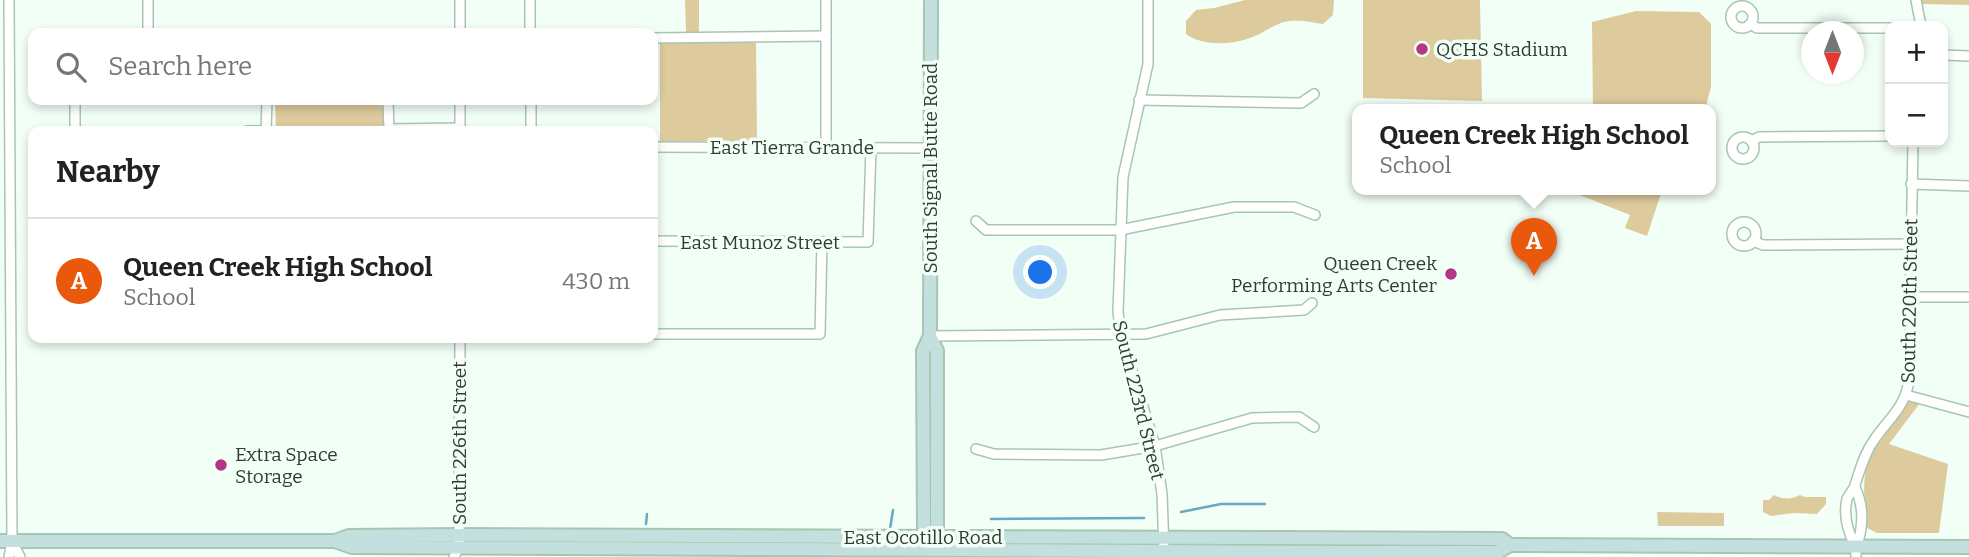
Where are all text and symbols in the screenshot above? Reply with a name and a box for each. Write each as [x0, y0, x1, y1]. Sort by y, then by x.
north arrow [1801, 21, 1864, 84]
map controls [1885, 21, 1948, 147]
button: + [1885, 21, 1948, 84]
search box [28, 28, 658, 105]
place label: QCHS Stadium [1436, 38, 1568, 61]
marker: QCHS Stadium [1414, 41, 1430, 57]
icon: search [52, 48, 90, 86]
text: Search here [108, 51, 252, 82]
street label: South Signal Butte Road [919, 63, 942, 273]
button: − [1885, 84, 1948, 147]
popup [1352, 104, 1716, 195]
text: Queen Creek High School [1379, 120, 1689, 151]
street label: East Tierra Grande [710, 136, 874, 159]
text: School [1379, 151, 1451, 179]
text: Nearby [56, 154, 160, 190]
pin: A [1511, 218, 1557, 276]
street label: South 220th Street [1897, 218, 1922, 384]
street label: East Munoz Street [680, 231, 840, 254]
text: Queen Creek High School [123, 252, 433, 283]
place label: Queen Creek Performing Arts Center [1231, 252, 1438, 297]
your location [1023, 255, 1057, 289]
marker: Queen Creek Performing Arts Center [1443, 266, 1459, 282]
text: A [71, 267, 87, 295]
text: 430 m [562, 267, 630, 295]
text: School [123, 283, 195, 311]
street label: South 223rd Street [1108, 318, 1170, 483]
street label: South 226th Street [448, 361, 471, 525]
place label: Extra Space Storage [235, 443, 338, 488]
marker: Extra Space Storage [213, 457, 229, 473]
street label: East Ocotillo Road [844, 526, 1002, 549]

